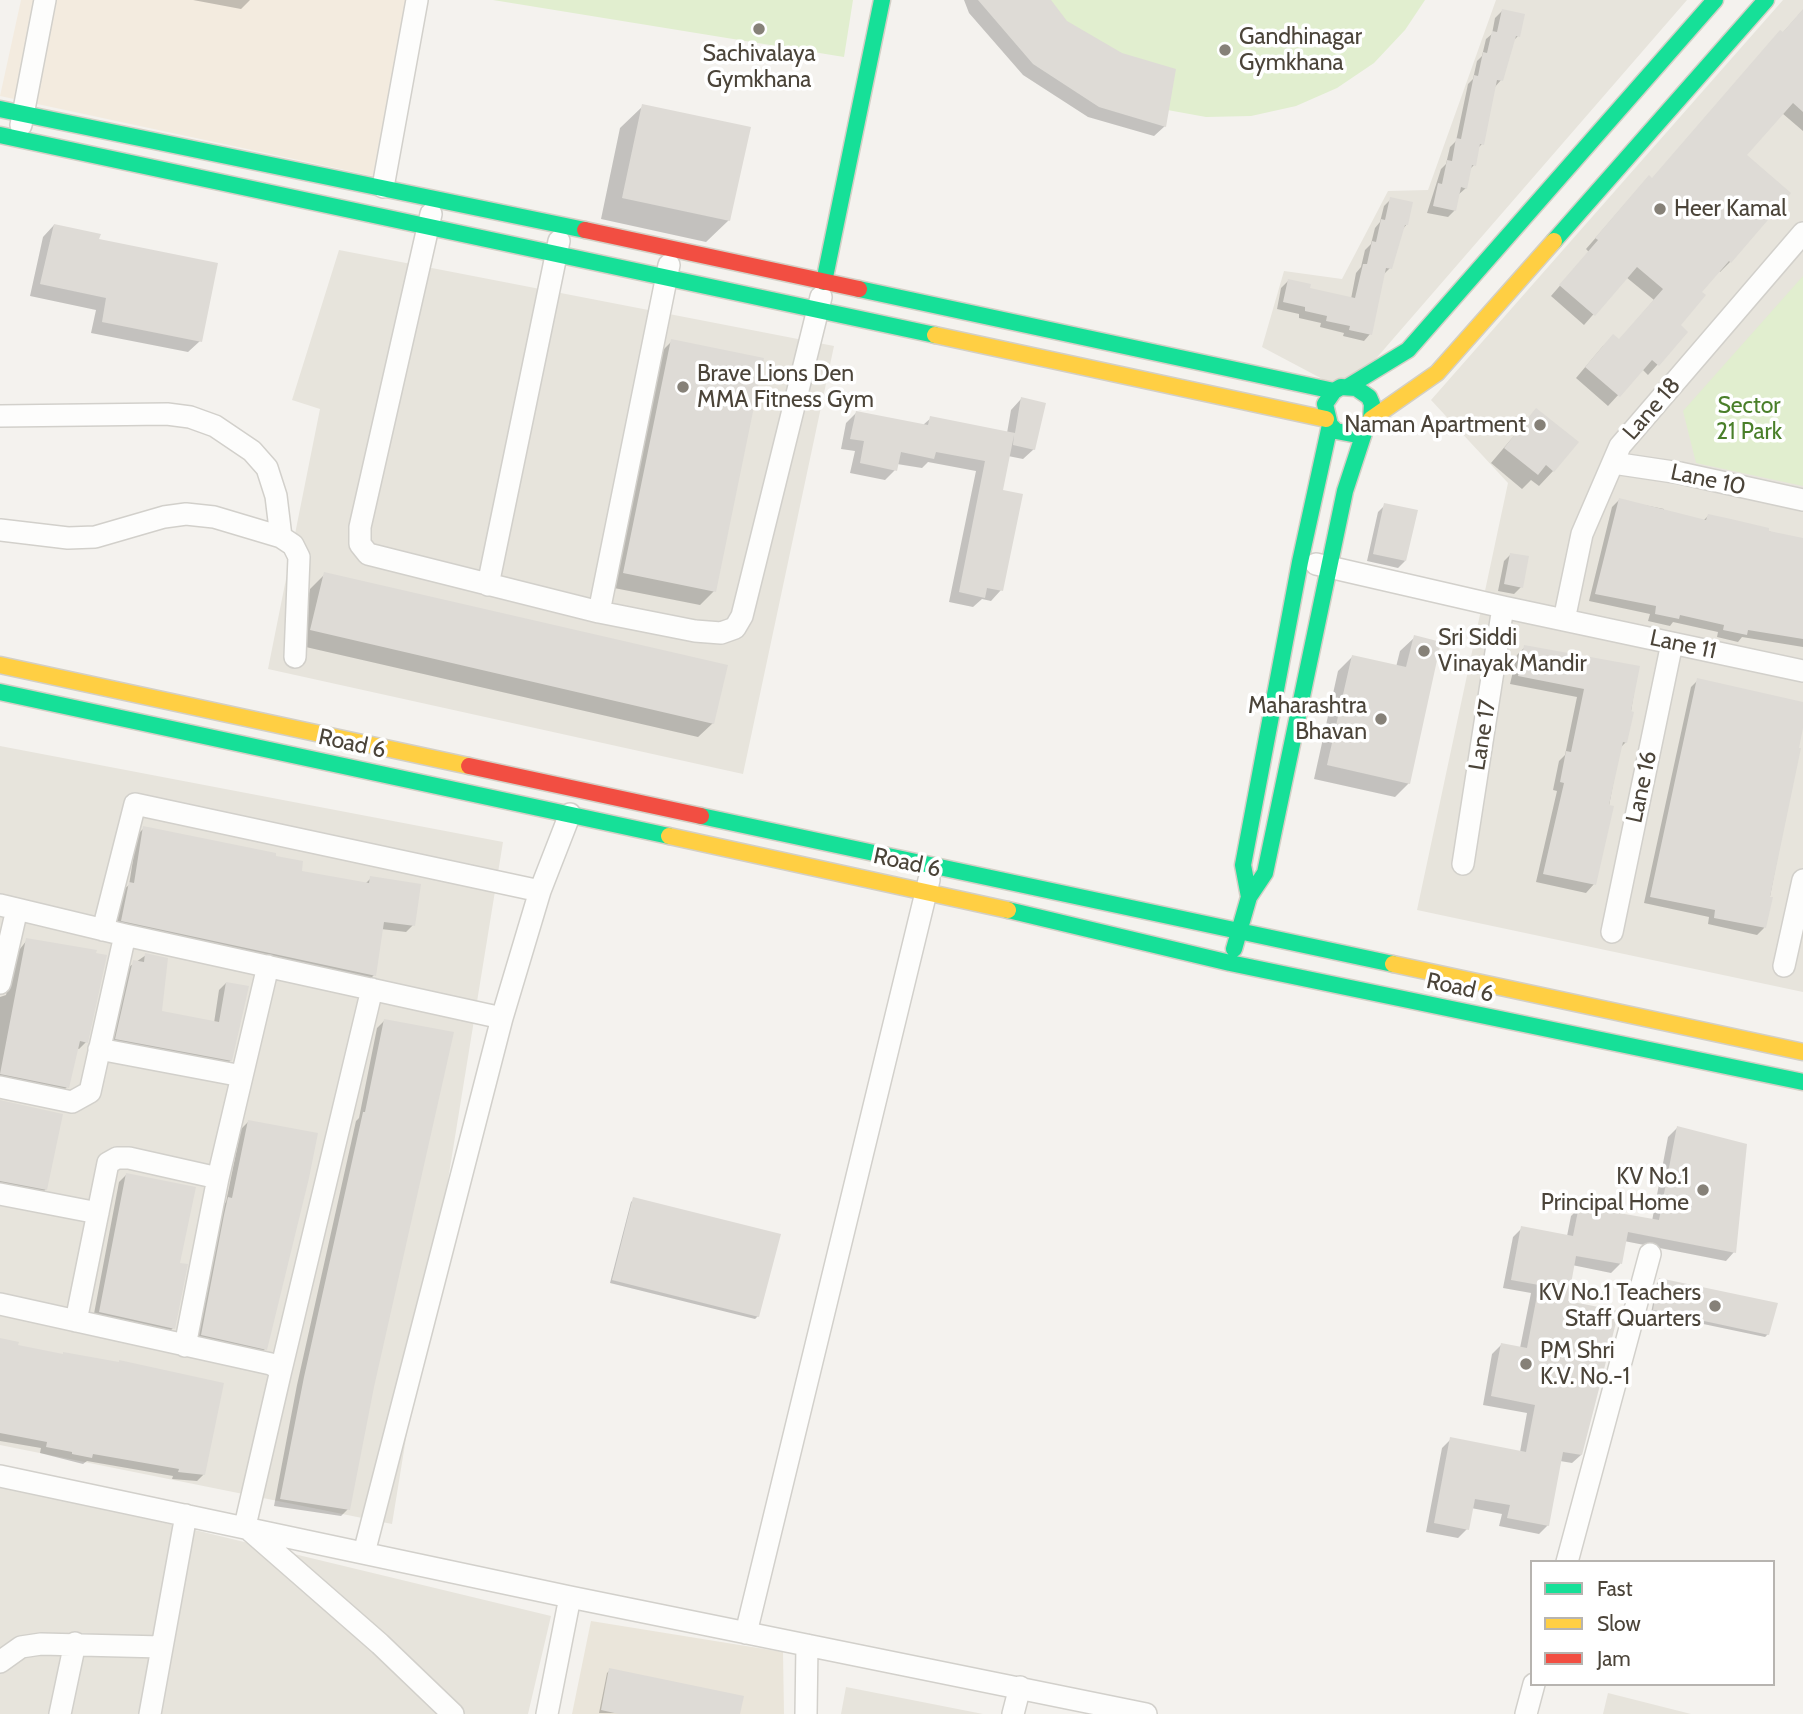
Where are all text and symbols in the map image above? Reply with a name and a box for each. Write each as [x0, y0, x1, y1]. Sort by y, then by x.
marker: Sachivalaya Gymkhana [751, 21, 767, 37]
place label: Gandhinagar Gymkhana [1239, 23, 1362, 77]
place label: Sachivalaya Gymkhana [703, 40, 815, 94]
marker: Gandhinagar Gymkhana [1217, 42, 1233, 58]
place label: Heer Kamal [1674, 195, 1787, 223]
marker: Heer Kamal [1652, 201, 1668, 217]
place label: Brave Lions Den MMA Fitness Gym [697, 360, 874, 414]
street label: Lane 18 [1617, 372, 1687, 446]
marker: Brave Lions Den MMA Fitness Gym [675, 379, 691, 395]
park label: Sector 21 Park [1716, 392, 1782, 446]
place label: Naman Apartment [1344, 411, 1526, 439]
marker: Naman Apartment [1532, 417, 1548, 433]
street label: Lane 10 [1668, 459, 1748, 501]
place label: Sri Siddi Vinayak Mandir [1438, 624, 1587, 678]
street label: Lane 11 [1647, 624, 1719, 666]
marker: Sri Siddi Vinayak Mandir [1416, 643, 1432, 659]
place label: Maharashtra Bhavan [1248, 692, 1367, 746]
street label: Lane 17 [1464, 698, 1502, 772]
marker: Maharashtra Bhavan [1373, 711, 1389, 727]
street label: Road 6 [316, 723, 388, 765]
street label: Lane 16 [1621, 748, 1663, 826]
street label: Road 6 [871, 842, 943, 884]
street label: Road 6 [1424, 967, 1496, 1009]
place label: KV No.1 Principal Home [1541, 1163, 1689, 1217]
marker: KV No.1 Principal Home [1695, 1182, 1711, 1198]
place label: KV No.1 Teachers Staff Quarters [1538, 1279, 1701, 1333]
marker: KV No.1 Teachers Staff Quarters [1707, 1298, 1723, 1314]
place label: PM Shri K.V. No.-1 [1540, 1337, 1630, 1391]
marker: PM Shri K.V. No.-1 [1518, 1356, 1534, 1372]
legend [1530, 1560, 1775, 1686]
text: Fast [1597, 1576, 1633, 1601]
text: Slow [1597, 1611, 1641, 1636]
text: Jam [1597, 1646, 1631, 1671]

